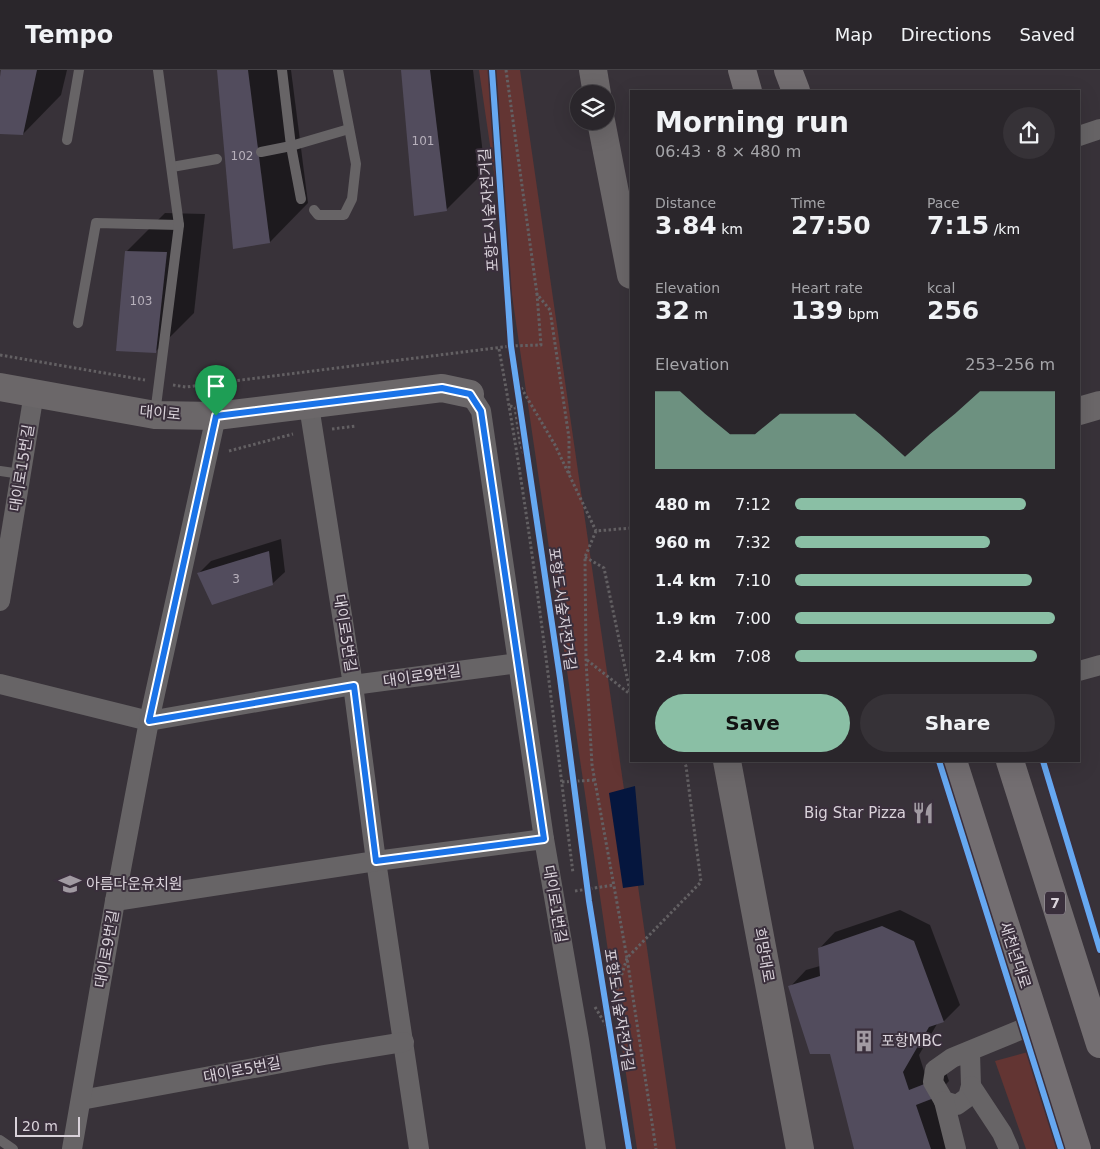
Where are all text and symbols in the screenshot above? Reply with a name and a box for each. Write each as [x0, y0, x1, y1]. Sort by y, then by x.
text: Tempo [25, 21, 113, 49]
text: Map [835, 24, 873, 45]
text: Directions [901, 24, 991, 45]
text: Saved [1019, 24, 1075, 45]
map controls [570, 85, 615, 130]
button: layers [570, 85, 615, 130]
text: Morning run [655, 106, 849, 139]
button: share [1003, 107, 1055, 159]
house number: 101 [412, 134, 434, 148]
text: 06:43 · 8 × 480 m [655, 142, 801, 161]
street label: 포항도시숲자전거길 [476, 147, 502, 273]
house number: 102 [231, 149, 253, 163]
text: Distance [655, 195, 716, 211]
text: Time [791, 195, 825, 211]
text: Pace [927, 195, 960, 211]
text: 3.84 [655, 211, 717, 240]
text: 27:50 [791, 211, 871, 240]
text: 7:15 [927, 211, 989, 240]
text: km [717, 221, 743, 237]
text: /km [989, 221, 1020, 237]
text: Elevation [655, 280, 720, 296]
text: Heart rate [791, 280, 863, 296]
text: kcal [927, 280, 955, 296]
house number: 103 [130, 294, 152, 308]
text: 32 [655, 296, 690, 325]
text: 139 [791, 296, 843, 325]
text: 256 [927, 296, 979, 325]
text: m [690, 306, 708, 322]
text: bpm [843, 306, 879, 322]
text: Elevation [655, 355, 729, 374]
text: 253–256 m [965, 355, 1055, 374]
pin [195, 365, 237, 416]
icon: arrive [202, 372, 230, 400]
street label: 대이로 [139, 402, 181, 424]
street label: 대이로15번길 [6, 423, 38, 513]
text: 480 m [655, 495, 711, 514]
text: 7:12 [735, 495, 771, 514]
text: 960 m [655, 533, 711, 552]
text: 7:32 [735, 533, 771, 552]
street label: 포항도시숲자전거길 [544, 546, 580, 672]
text: 1.4 km [655, 571, 716, 590]
text: 7:10 [735, 571, 771, 590]
house number: 3 [232, 572, 240, 586]
street label: 대이로5번길 [330, 593, 360, 673]
text: 1.9 km [655, 609, 716, 628]
text: 7:00 [735, 609, 771, 628]
text: 2.4 km [655, 647, 716, 666]
text: 7:08 [735, 647, 771, 666]
street label: 대이로9번길 [382, 662, 462, 690]
button: Save [655, 694, 850, 752]
button: Share [860, 694, 1055, 752]
restaurant icon: Big Star Pizza [910, 800, 936, 826]
place label: Big Star Pizza [804, 804, 906, 822]
street label: 대이로1번길 [539, 864, 571, 944]
school or university icon: 아름다운유치원 [57, 871, 83, 897]
place label: 아름다운유치원 [86, 875, 183, 893]
road number: 7 [1045, 891, 1065, 914]
street label: 대이로9번길 [91, 909, 123, 989]
street label: 새천년대로 [996, 919, 1034, 991]
street label: 희망대로 [750, 926, 778, 984]
street label: 포항도시숲자전거길 [600, 947, 638, 1073]
building icon: 포항MBC [851, 1028, 877, 1054]
place label: 포항MBC [881, 1032, 942, 1050]
street label: 대이로5번길 [202, 1054, 282, 1086]
scale bar [15, 1114, 80, 1137]
text: 20 m [22, 1118, 58, 1134]

